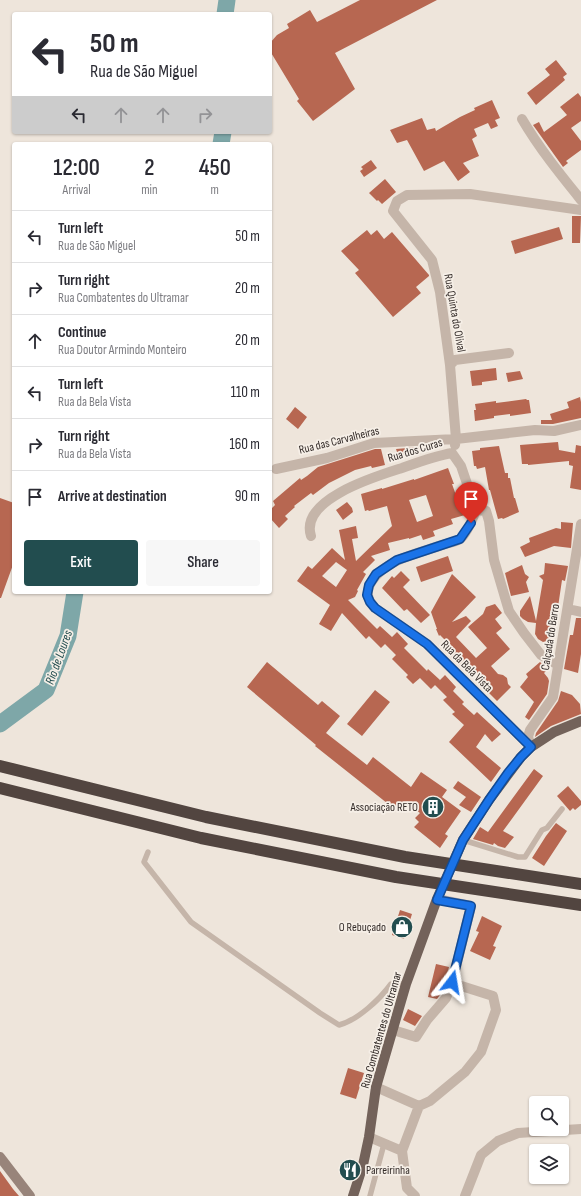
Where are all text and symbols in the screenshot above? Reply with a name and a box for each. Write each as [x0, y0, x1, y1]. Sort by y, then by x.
text: 50 m [90, 27, 139, 60]
icon: left [24, 28, 76, 80]
text: Rua de São Miguel [90, 61, 198, 82]
icon: left [68, 104, 90, 126]
icon: ahead [110, 104, 132, 126]
icon: ahead [152, 104, 174, 126]
icon: right [194, 104, 216, 126]
text: 12:00 [53, 153, 100, 182]
text: 2 [144, 153, 154, 182]
text: 450 [199, 153, 231, 182]
text: Arrival [63, 182, 91, 198]
text: min [141, 182, 158, 198]
text: m [211, 182, 219, 198]
text: Turn left [58, 219, 103, 238]
icon: left [24, 226, 46, 248]
text: 50 m [235, 227, 260, 246]
text: Rua de São Miguel [58, 238, 136, 254]
text: Turn right [58, 271, 110, 290]
street label: Rua Quinta do Olival [440, 273, 469, 354]
icon: right [24, 278, 46, 300]
text: 20 m [235, 279, 260, 298]
text: Rua Combatentes do Ultramar [58, 290, 189, 306]
text: Continue [58, 323, 107, 342]
icon: ahead [24, 330, 46, 352]
text: 20 m [235, 331, 260, 350]
text: Rua Doutor Armindo Monteiro [58, 342, 187, 358]
text: Turn left [58, 375, 103, 394]
icon: left [24, 382, 46, 404]
text: 110 m [231, 383, 260, 402]
text: Rua da Bela Vista [58, 394, 131, 410]
street label: Rua das Carvalheiras [297, 423, 381, 458]
text: Turn right [58, 427, 110, 446]
icon: right [24, 434, 46, 456]
text: 160 m [229, 435, 260, 454]
street label: Rua dos Curas [386, 435, 444, 466]
text: Rua da Bela Vista [58, 446, 131, 462]
pin [454, 482, 488, 523]
icon: arrive [24, 486, 46, 508]
text: Arrive at destination [58, 487, 167, 506]
text: 90 m [235, 487, 260, 506]
icon: arrive [460, 488, 482, 510]
button: Exit [24, 540, 138, 586]
button: Share [146, 540, 260, 586]
street label: Calçada do Barro [538, 603, 563, 671]
water label: Rio de Loures [42, 628, 76, 687]
street label: Rua da Bela Vista [437, 637, 496, 696]
building icon: Associação RETO [420, 794, 446, 820]
place label: Associação RETO [349, 800, 418, 815]
shop icon: O Rebuçado [389, 914, 415, 940]
place label: O Rebuçado [339, 920, 386, 935]
position arrow [431, 961, 473, 1003]
street label: Rua Combatentes do Ultramar [358, 970, 405, 1090]
map controls [529, 1096, 569, 1184]
button: search [529, 1096, 569, 1136]
button: layers [529, 1144, 569, 1184]
restaurant icon: Parreirinha [337, 1157, 363, 1183]
place label: Parreirinha [366, 1163, 410, 1178]

